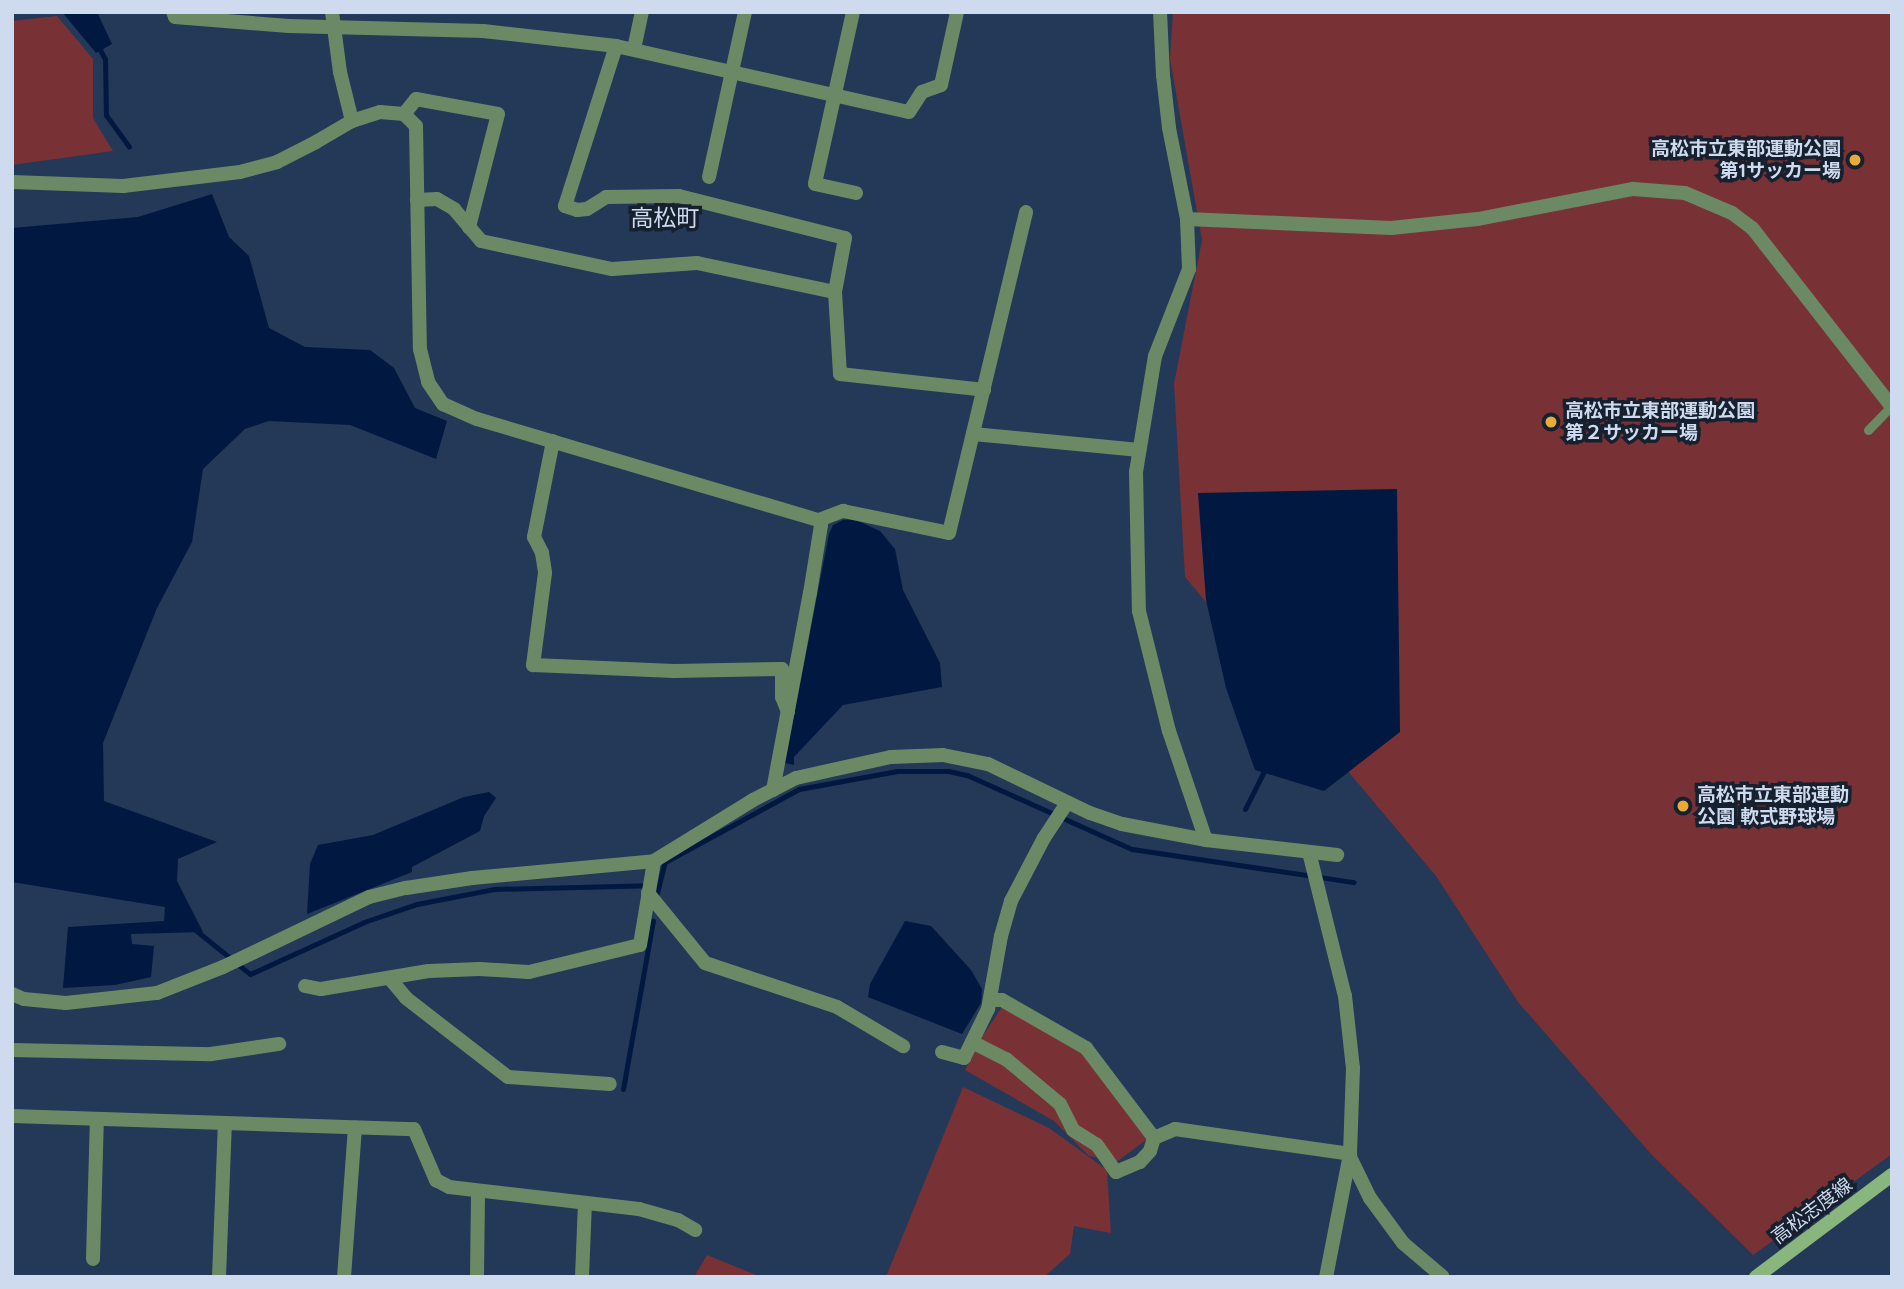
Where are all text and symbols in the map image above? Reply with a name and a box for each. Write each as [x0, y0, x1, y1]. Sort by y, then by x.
place label: 高松市立東部運動公園 第1サッカー場 [1651, 138, 1841, 182]
marker: 高松市立東部運動公園 第1サッカー場 [1847, 152, 1863, 168]
district label: 高松町 [631, 204, 699, 232]
place label: 高松市立東部運動公園 第２サッカー場 [1565, 400, 1755, 444]
marker: 高松市立東部運動公園 第２サッカー場 [1543, 414, 1559, 430]
place label: 高松市立東部運動 公園 軟式野球場 [1697, 784, 1849, 828]
marker: 高松市立東部運動 公園 軟式野球場 [1675, 798, 1691, 814]
street label: 高松志度線 [1767, 1173, 1857, 1249]

